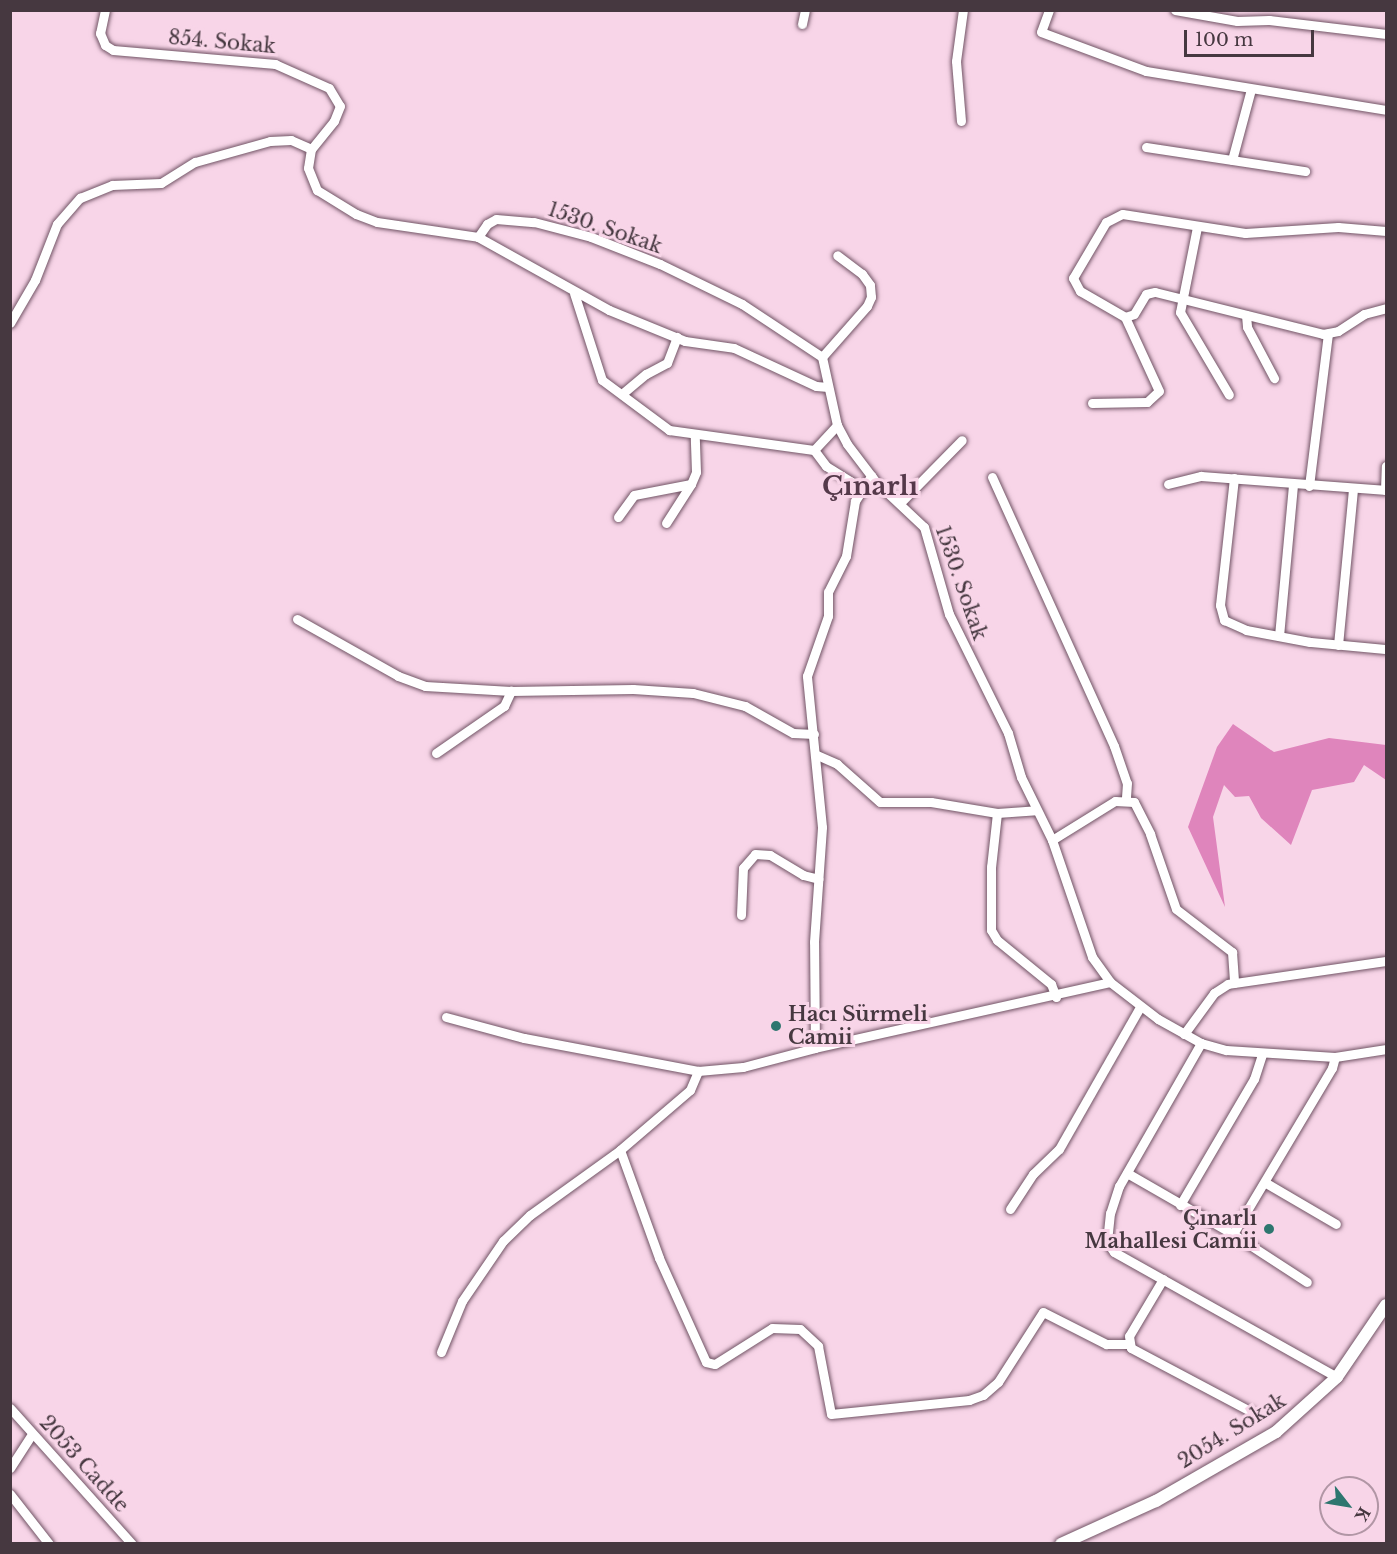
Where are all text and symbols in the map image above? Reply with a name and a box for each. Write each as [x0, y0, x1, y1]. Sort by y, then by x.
scale bar [1187, 18, 1318, 56]
street label: 854. Sokak [167, 25, 277, 59]
text: 100 m [1195, 29, 1253, 51]
street label: 1530. Sokak [545, 197, 665, 259]
district label: Çınarlı [822, 471, 918, 503]
street label: 1530. Sokak [930, 523, 992, 643]
place label: Hacı Sürmeli Camii [788, 1002, 928, 1049]
marker: Hacı Sürmeli Camii [769, 1019, 783, 1033]
place label: Çınarlı Mahallesi Camii [1085, 1206, 1257, 1253]
marker: Çınarlı Mahallesi Camii [1262, 1222, 1276, 1236]
street label: 2054. Sokak [1174, 1388, 1290, 1474]
street label: 2053 Cadde [34, 1411, 134, 1517]
north arrow [1319, 1476, 1379, 1536]
text: K [1351, 1503, 1375, 1525]

